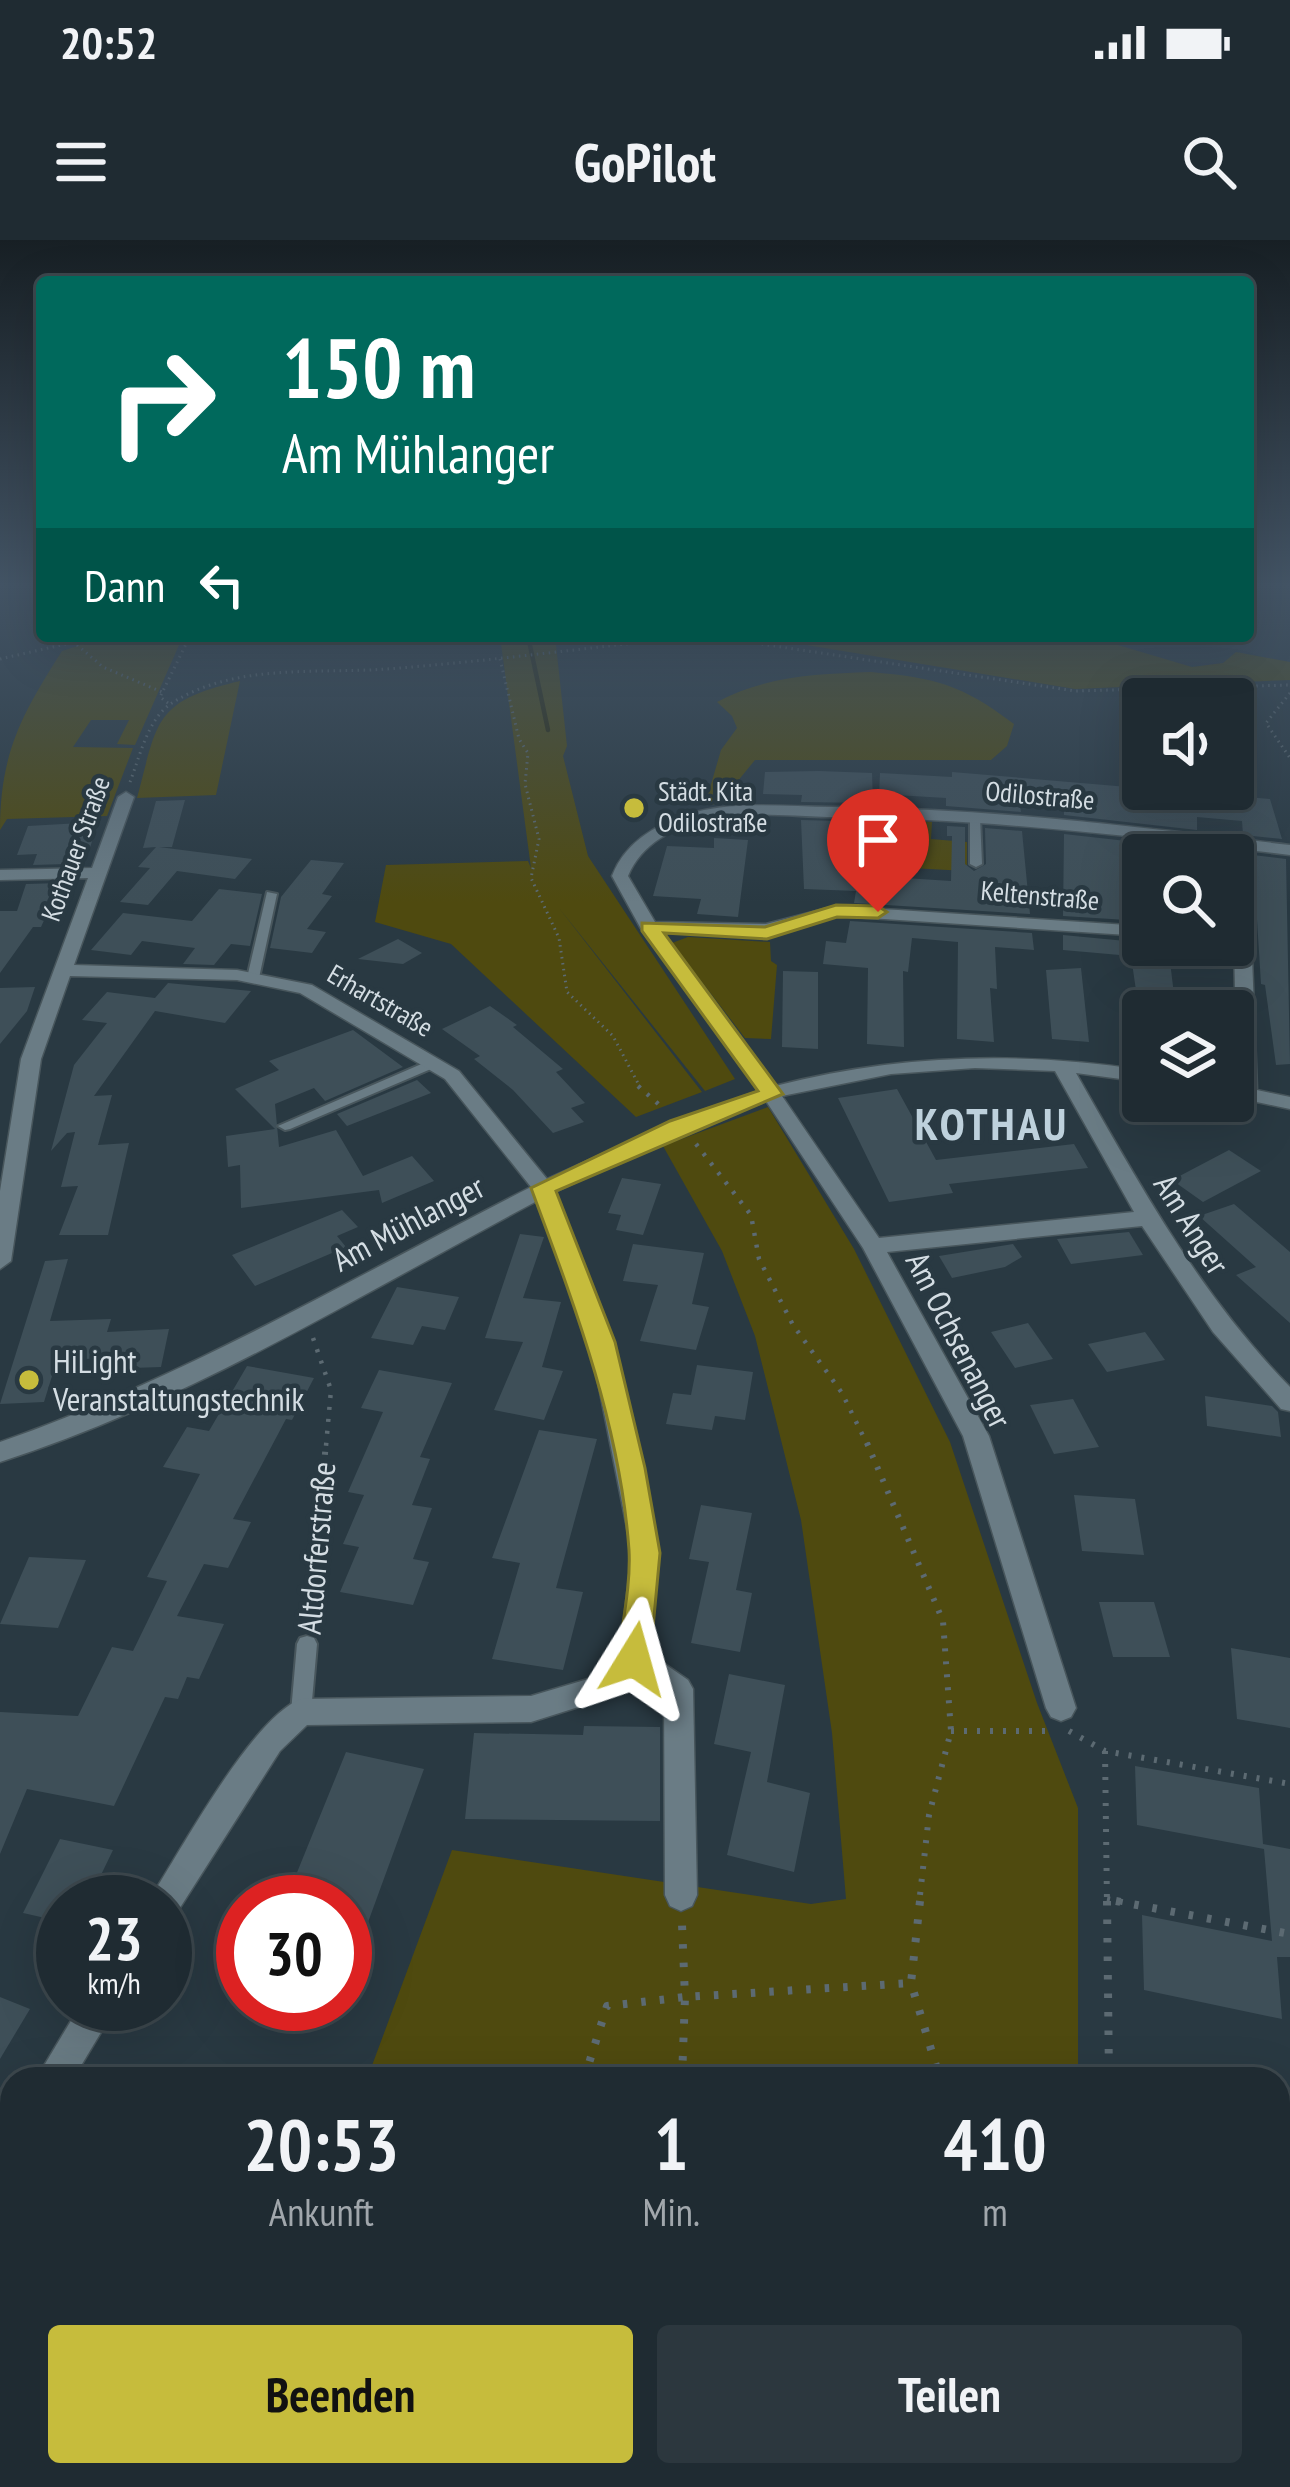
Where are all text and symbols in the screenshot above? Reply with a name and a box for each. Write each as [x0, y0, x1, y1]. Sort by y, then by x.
text: 20:52 [60, 13, 157, 71]
text: GoPilot [574, 127, 716, 197]
icon: menu [48, 129, 114, 195]
icon: search [1176, 129, 1242, 195]
text: 150 m [282, 312, 475, 421]
icon: right [84, 324, 240, 480]
text: Am Mühlanger [282, 418, 554, 488]
icon: left [189, 552, 255, 618]
text: Dann [84, 556, 165, 614]
map controls [1122, 678, 1254, 1122]
button: sound [1122, 678, 1254, 810]
street label: Kothauer Straße [33, 772, 117, 926]
street label: Odilostraße [984, 773, 1096, 817]
place label: Städt. Kita Odilostraße [658, 774, 767, 839]
pin [827, 789, 929, 912]
marker: Städt. Kita Odilostraße [621, 795, 647, 821]
icon: arrive [845, 807, 911, 873]
button: search [1122, 834, 1254, 966]
street label: Keltenstraße [979, 873, 1101, 917]
street label: Erhartstraße [322, 956, 439, 1044]
button: layers [1122, 990, 1254, 1122]
district label: KOTHAU [915, 1094, 1069, 1152]
street label: Am Mühlanger [324, 1165, 491, 1281]
street label: Am Anger [1145, 1166, 1240, 1282]
street label: Am Ochsenanger [897, 1244, 1022, 1435]
place label: HiLight Veranstaltungstechnik [52, 1339, 305, 1420]
marker: HiLight Veranstaltungstechnik [16, 1367, 42, 1393]
street label: Altdorferstraße [287, 1460, 344, 1636]
position arrow [571, 1596, 697, 1722]
speed limit sign: 30 [216, 1875, 372, 2031]
text: 23 [85, 1899, 143, 1977]
text: km/h [87, 1963, 141, 2002]
text: 20:53 [243, 2097, 399, 2190]
text: 1 [654, 2097, 688, 2190]
text: 410 [943, 2097, 1047, 2190]
text: Ankunft [269, 2186, 374, 2237]
text: Min. [643, 2186, 700, 2237]
text: m [982, 2186, 1008, 2237]
button: Beenden [48, 2325, 633, 2463]
button: Teilen [657, 2325, 1242, 2463]

